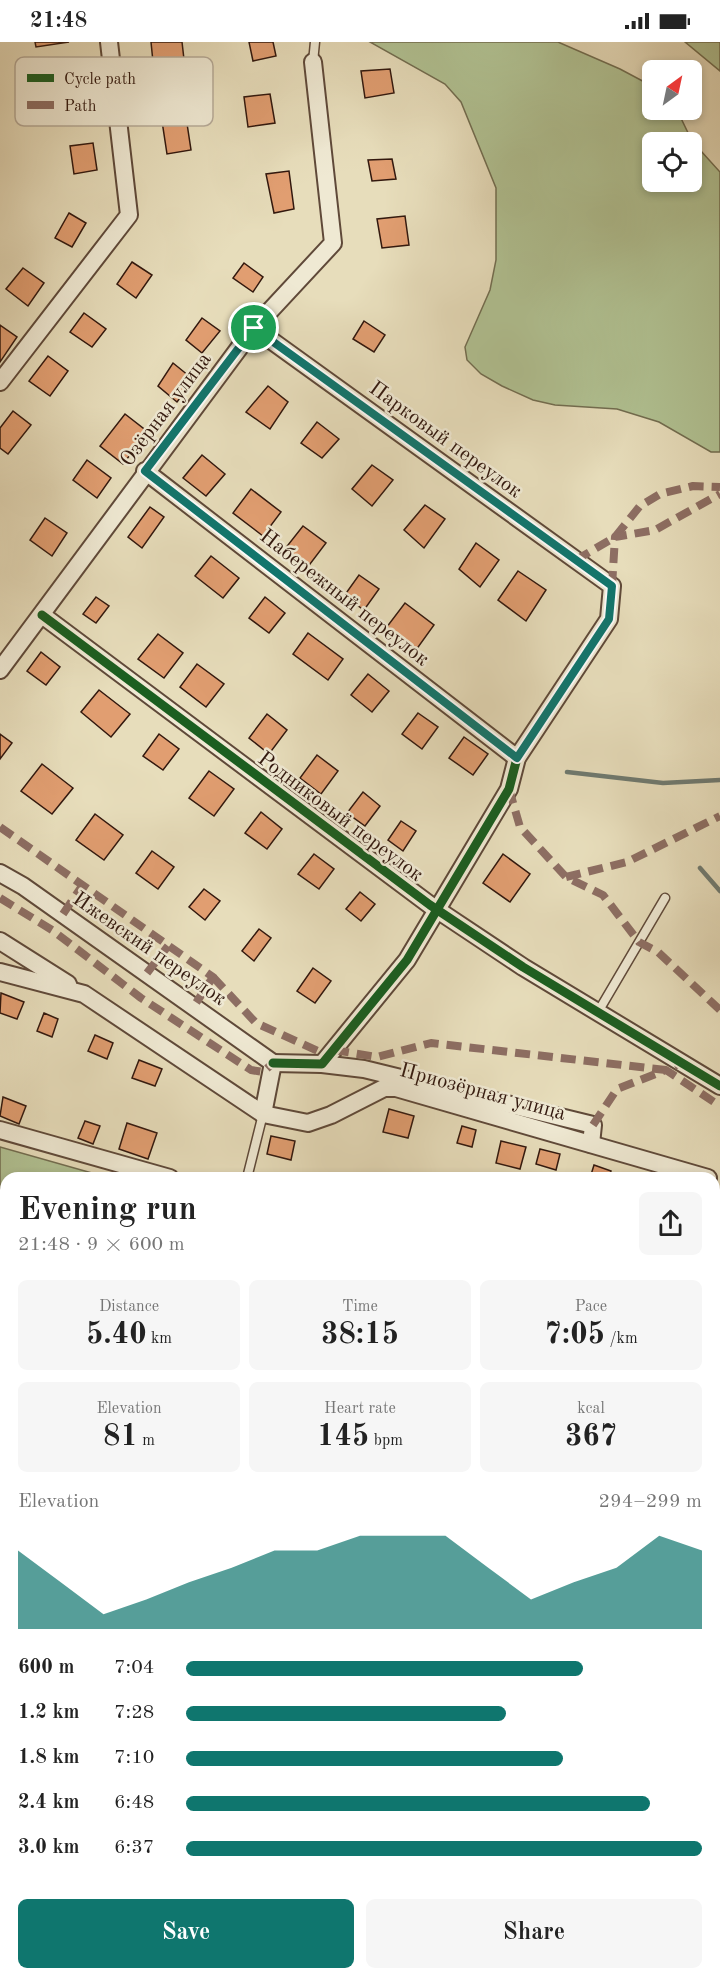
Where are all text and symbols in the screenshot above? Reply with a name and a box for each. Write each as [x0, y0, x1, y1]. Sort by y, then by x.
text: 21:48 [30, 10, 87, 32]
legend [15, 57, 213, 126]
north arrow [642, 60, 702, 120]
map controls [642, 60, 702, 192]
text: Cycle path [64, 72, 136, 88]
text: Path [64, 99, 97, 115]
button: locate [642, 132, 702, 192]
pin [228, 302, 279, 353]
icon: arrive [237, 311, 270, 344]
street label: Озёрная улица [117, 349, 216, 471]
street label: Парковый переулок [365, 378, 526, 503]
street label: Набережный переулок [256, 526, 433, 671]
street label: Родниковый переулок [253, 748, 427, 886]
street label: Ижевский переулок [68, 888, 230, 1010]
street label: Приозёрная улица [397, 1060, 568, 1125]
button: share [639, 1192, 702, 1255]
text: Evening run [18, 1194, 197, 1227]
text: 21:48 · 9 × 600 m [18, 1235, 185, 1255]
text: Distance [99, 1299, 159, 1315]
text: Time [342, 1299, 378, 1315]
text: Pace [575, 1299, 607, 1315]
text: 5.40 [86, 1320, 147, 1350]
text: 38:15 [321, 1320, 399, 1350]
text: 7:05 [544, 1320, 605, 1350]
text: km [147, 1331, 172, 1347]
text: /km [605, 1331, 638, 1347]
text: Elevation [96, 1401, 162, 1417]
text: Heart rate [324, 1401, 396, 1417]
text: kcal [577, 1401, 605, 1417]
text: 81 [103, 1422, 138, 1452]
text: 145 [317, 1422, 369, 1452]
text: 367 [565, 1422, 617, 1452]
text: m [138, 1433, 155, 1449]
text: bpm [369, 1433, 403, 1449]
text: Elevation [18, 1492, 99, 1512]
text: 294–299 m [599, 1492, 702, 1512]
text: 600 m [18, 1658, 74, 1678]
text: 7:04 [114, 1658, 154, 1678]
text: 1.2 km [18, 1703, 80, 1723]
text: 7:28 [114, 1703, 154, 1723]
text: 1.8 km [18, 1748, 80, 1768]
text: 7:10 [114, 1748, 154, 1768]
text: 2.4 km [18, 1793, 80, 1813]
text: 6:48 [114, 1793, 154, 1813]
text: 3.0 km [18, 1838, 80, 1858]
text: 6:37 [114, 1838, 154, 1858]
button: Save [18, 1899, 354, 1968]
button: Share [366, 1899, 702, 1968]

